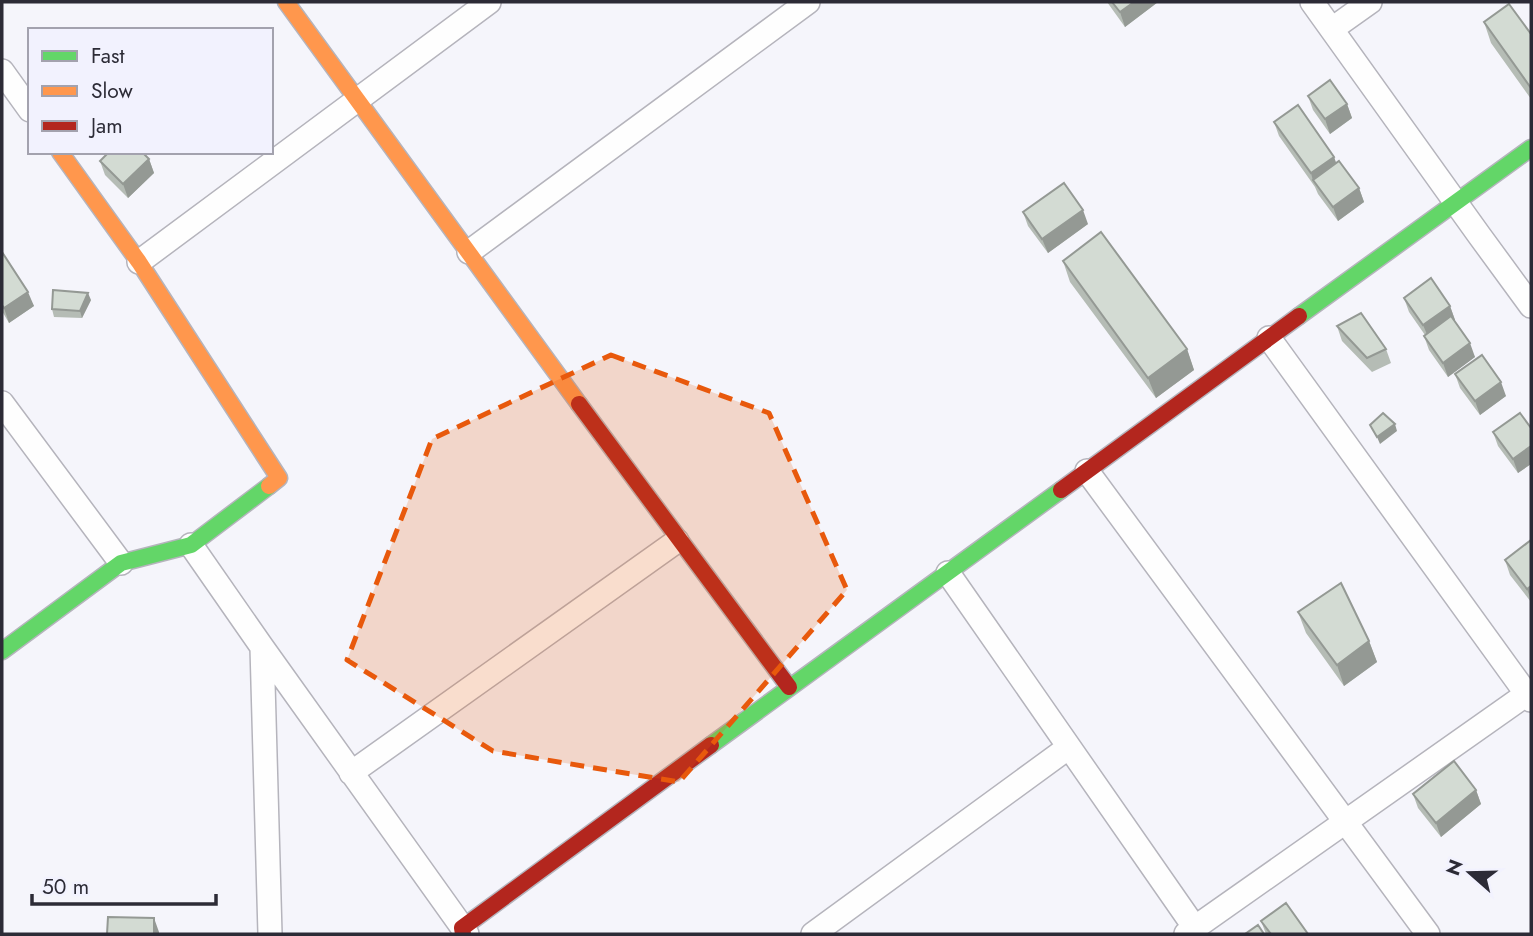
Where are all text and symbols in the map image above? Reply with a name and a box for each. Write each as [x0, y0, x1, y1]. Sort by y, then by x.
legend [28, 28, 273, 154]
text: Fast [91, 41, 124, 71]
text: Slow [91, 76, 133, 106]
text: Jam [88, 111, 123, 141]
north arrow [1435, 838, 1505, 908]
text: N [1439, 856, 1470, 879]
scale bar [32, 862, 215, 906]
text: 50 m [42, 872, 89, 902]

